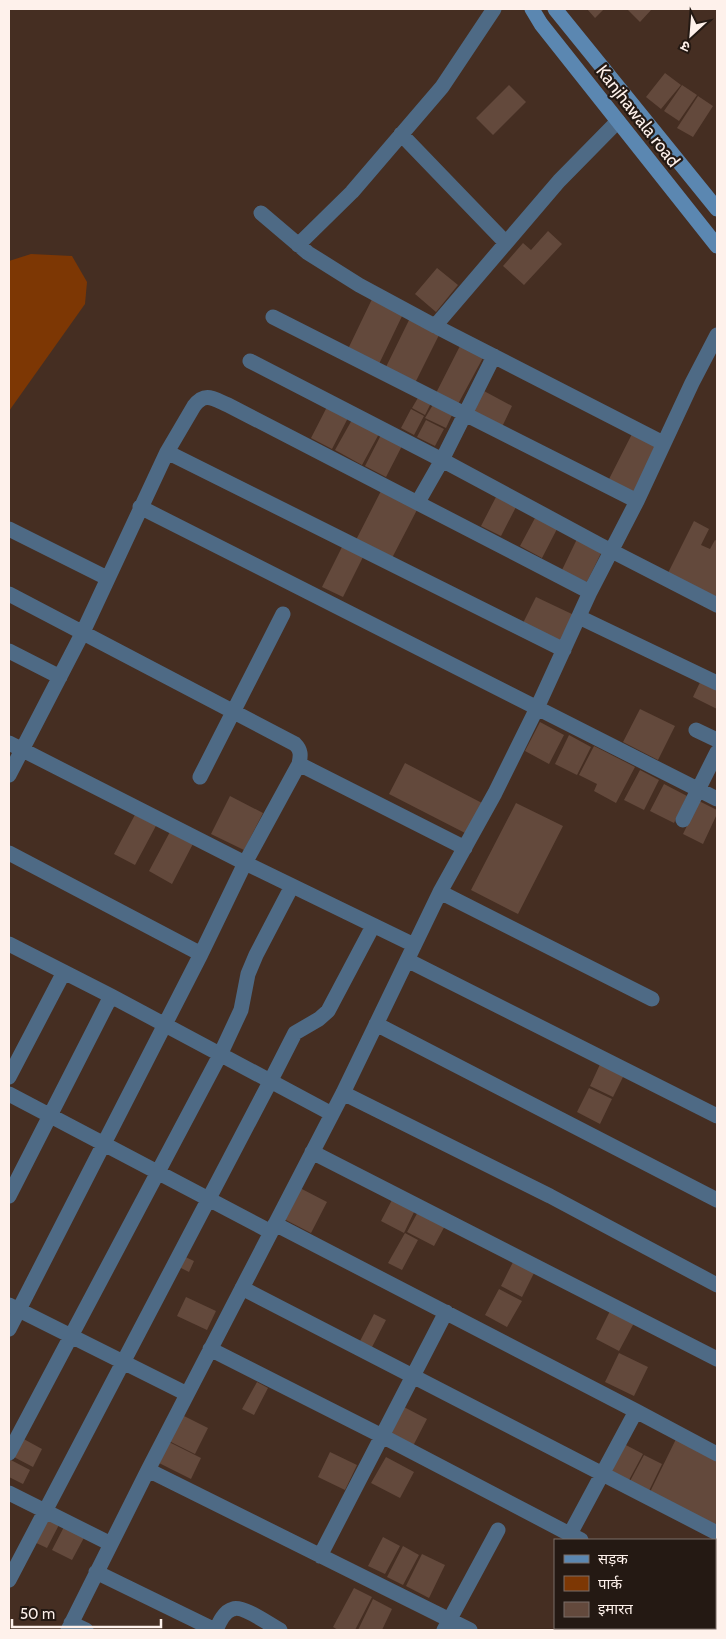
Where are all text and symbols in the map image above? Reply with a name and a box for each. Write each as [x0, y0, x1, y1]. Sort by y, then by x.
north arrow [666, 10, 716, 60]
text: उ [677, 36, 693, 57]
street label: Kanjhawala road [591, 61, 685, 171]
legend [554, 1539, 716, 1629]
text: सड़क [598, 1550, 628, 1568]
text: पार्क [598, 1575, 622, 1593]
scale bar [12, 1596, 161, 1628]
text: इमारत [598, 1600, 633, 1618]
text: 50 m [20, 1605, 55, 1623]

